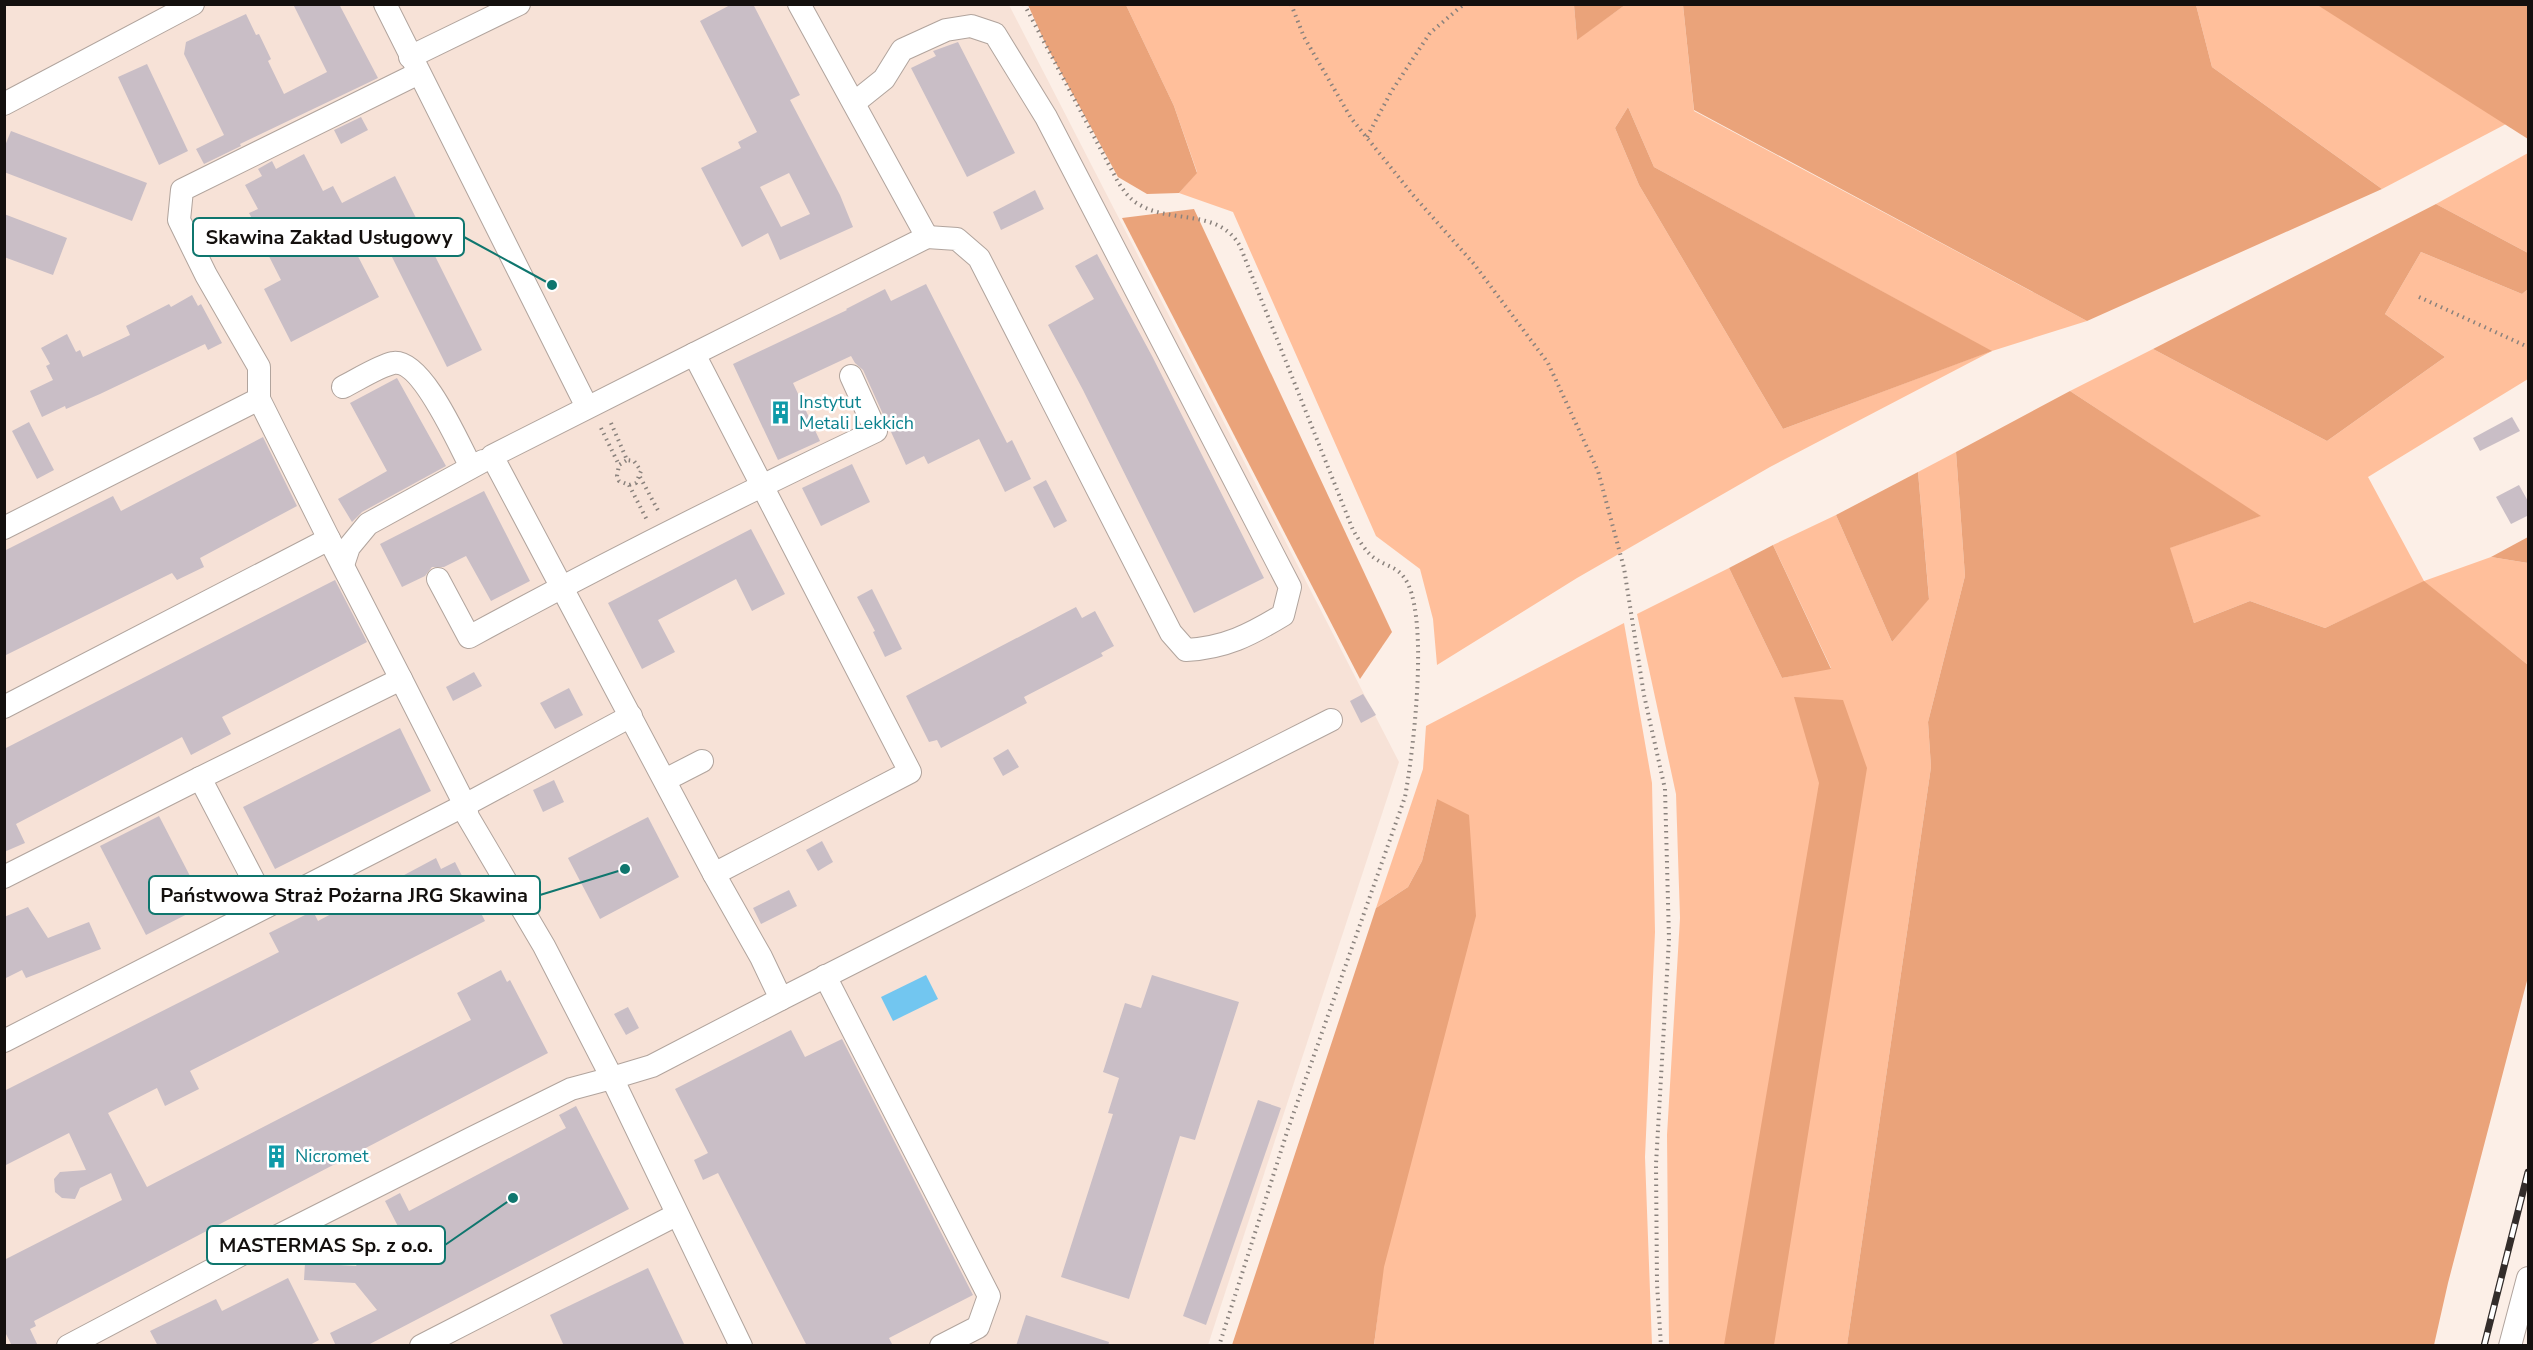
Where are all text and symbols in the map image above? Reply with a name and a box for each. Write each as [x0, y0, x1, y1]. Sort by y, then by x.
callout: Skawina Zakład Usługowy [193, 218, 464, 256]
text: Skawina Zakład Usługowy [206, 224, 453, 251]
place label: Instytut Metali Lekkich [799, 390, 914, 435]
building icon: Instytut Metali Lekkich [768, 399, 794, 425]
callout: Państwowa Straż Pożarna JRG Skawina [149, 876, 540, 914]
text: Państwowa Straż Pożarna JRG Skawina [160, 882, 528, 909]
building icon: Nicromet [264, 1143, 290, 1169]
place label: Nicromet [295, 1144, 369, 1168]
callout: MASTERMAS Sp. z o.o. [207, 1226, 445, 1264]
text: MASTERMAS Sp. z o.o. [219, 1232, 433, 1259]

